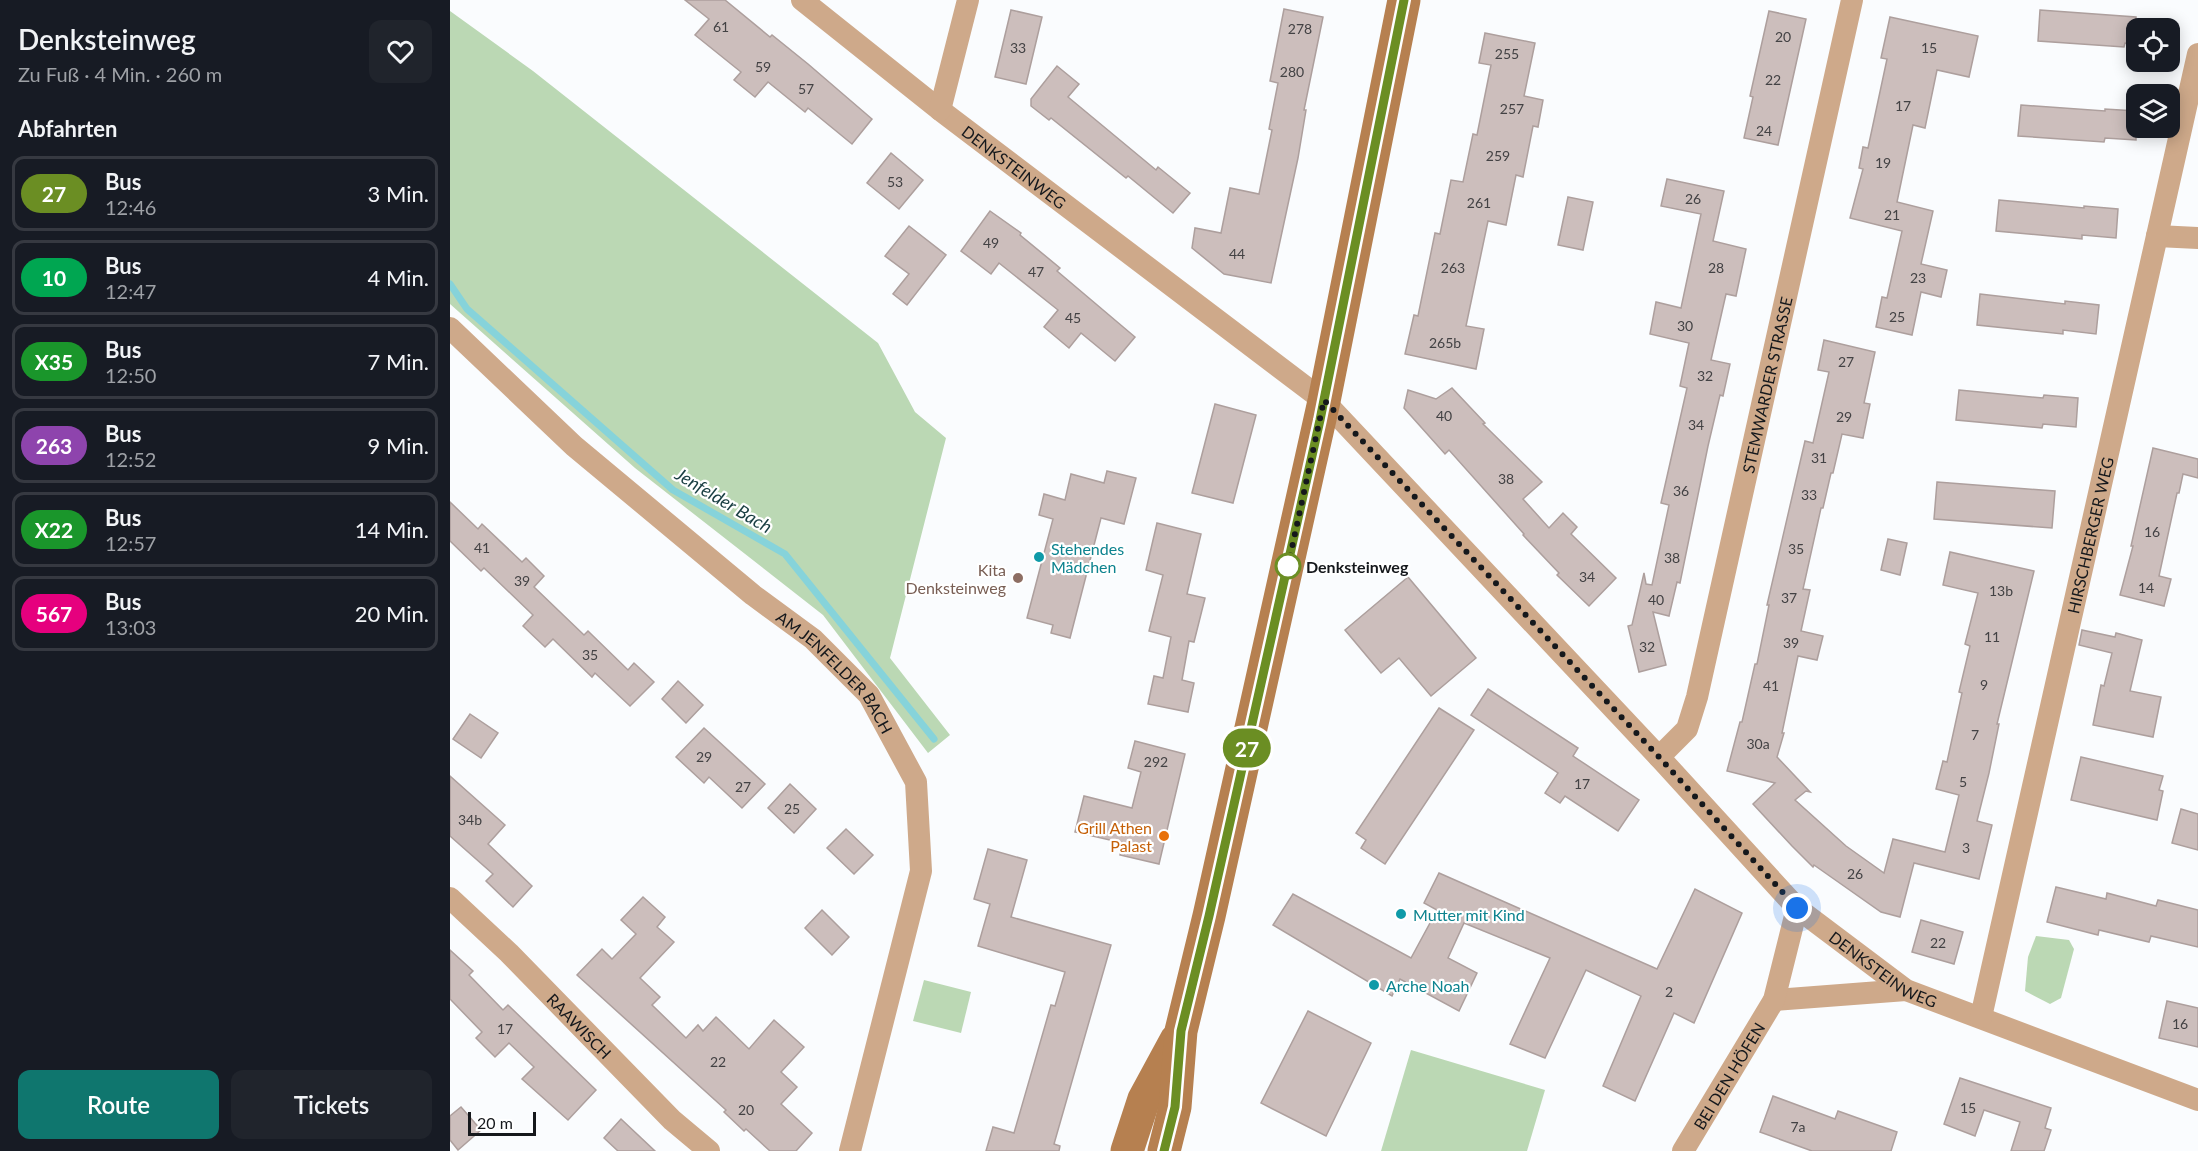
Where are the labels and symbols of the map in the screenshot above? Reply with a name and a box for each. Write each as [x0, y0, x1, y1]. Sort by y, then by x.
house number: 61 [713, 18, 729, 35]
house number: 278 [1288, 20, 1312, 37]
house number: 20 [1775, 28, 1791, 45]
house number: 33 [1010, 39, 1026, 56]
house number: 15 [1921, 39, 1937, 56]
house number: 255 [1495, 45, 1519, 62]
house number: 59 [755, 58, 771, 75]
house number: 280 [1280, 63, 1304, 80]
house number: 22 [1765, 71, 1781, 88]
house number: 57 [798, 80, 814, 97]
house number: 17 [1895, 97, 1911, 114]
house number: 257 [1500, 100, 1524, 117]
street label: DENKSTEINWEG [959, 121, 1070, 212]
house number: 24 [1756, 122, 1772, 139]
house number: 259 [1486, 147, 1510, 164]
house number: 19 [1875, 154, 1891, 171]
house number: 53 [887, 173, 903, 190]
house number: 26 [1685, 190, 1701, 207]
house number: 261 [1467, 194, 1491, 211]
house number: 21 [1884, 206, 1900, 223]
house number: 49 [983, 234, 999, 251]
house number: 44 [1229, 245, 1245, 262]
house number: 263 [1441, 259, 1465, 276]
house number: 28 [1708, 259, 1724, 276]
house number: 47 [1028, 263, 1044, 280]
house number: 23 [1910, 269, 1926, 286]
street label: STEMWARDER STRASSE [1738, 295, 1795, 475]
house number: 25 [1889, 308, 1905, 325]
house number: 45 [1065, 309, 1081, 326]
house number: 30 [1677, 317, 1693, 334]
house number: 265b [1429, 334, 1461, 351]
house number: 27 [1838, 353, 1854, 370]
house number: 32 [1697, 367, 1713, 384]
house number: 40 [1436, 407, 1452, 424]
house number: 29 [1836, 408, 1852, 425]
house number: 34 [1688, 416, 1704, 433]
house number: 31 [1811, 449, 1827, 466]
street label: HIRSCHBERGER WEG [2063, 455, 2116, 615]
water label: Jenfelder Bach [671, 462, 776, 537]
house number: 38 [1498, 470, 1514, 487]
house number: 36 [1673, 482, 1689, 499]
house number: 33 [1801, 486, 1817, 503]
house number: 16 [2144, 523, 2160, 540]
house number: 41 [474, 539, 490, 556]
place label: Stehendes Mädchen [1051, 539, 1124, 576]
house number: 35 [1788, 540, 1804, 557]
house number: 38 [1664, 549, 1680, 566]
marker: Stehendes Mädchen [1032, 550, 1046, 564]
marker: Denksteinweg [1275, 553, 1301, 579]
place label: Denksteinweg [1306, 557, 1409, 576]
place label: Kita Denksteinweg [905, 560, 1006, 597]
house number: 34 [1579, 568, 1595, 585]
marker: Kita Denksteinweg [1011, 571, 1025, 585]
house number: 39 [514, 572, 530, 589]
house number: 14 [2138, 579, 2154, 596]
house number: 13b [1989, 582, 2013, 599]
house number: 37 [1781, 589, 1797, 606]
house number: 40 [1648, 591, 1664, 608]
street label: AM JENFELDER BACH [773, 606, 897, 736]
house number: 11 [1984, 628, 2000, 645]
house number: 39 [1783, 634, 1799, 651]
house number: 32 [1639, 638, 1655, 655]
house number: 35 [582, 646, 598, 663]
house number: 9 [1980, 676, 1988, 693]
house number: 41 [1763, 677, 1779, 694]
house number: 7 [1971, 726, 1979, 743]
line badge: 27 [1220, 728, 1274, 768]
house number: 30a [1746, 735, 1770, 752]
house number: 29 [696, 748, 712, 765]
house number: 292 [1144, 753, 1168, 770]
house number: 5 [1959, 773, 1967, 790]
house number: 17 [1574, 775, 1590, 792]
house number: 27 [735, 778, 751, 795]
house number: 25 [784, 800, 800, 817]
house number: 34b [458, 811, 482, 828]
place label: Grill Athen Palast [1077, 818, 1152, 855]
marker: Grill Athen Palast [1157, 829, 1171, 843]
house number: 3 [1962, 839, 1970, 856]
house number: 26 [1847, 865, 1863, 882]
your location [1782, 893, 1812, 923]
place label: Mutter mit Kind [1413, 905, 1525, 924]
marker: Mutter mit Kind [1394, 907, 1408, 921]
street label: DENKSTEINWEG [1826, 927, 1940, 1010]
house number: 22 [1930, 934, 1946, 951]
place label: Arche Noah [1386, 976, 1469, 995]
marker: Arche Noah [1367, 978, 1381, 992]
house number: 2 [1665, 983, 1673, 1000]
street label: RAAWISCH [544, 989, 616, 1062]
house number: 16 [2172, 1015, 2188, 1032]
street label: BEI DEN HÖFEN [1689, 1019, 1768, 1133]
house number: 17 [497, 1020, 513, 1037]
house number: 22 [710, 1053, 726, 1070]
house number: 15 [1960, 1099, 1976, 1116]
house number: 20 [738, 1101, 754, 1118]
scale bar [468, 1109, 536, 1136]
house number: 7a [1790, 1118, 1806, 1135]

